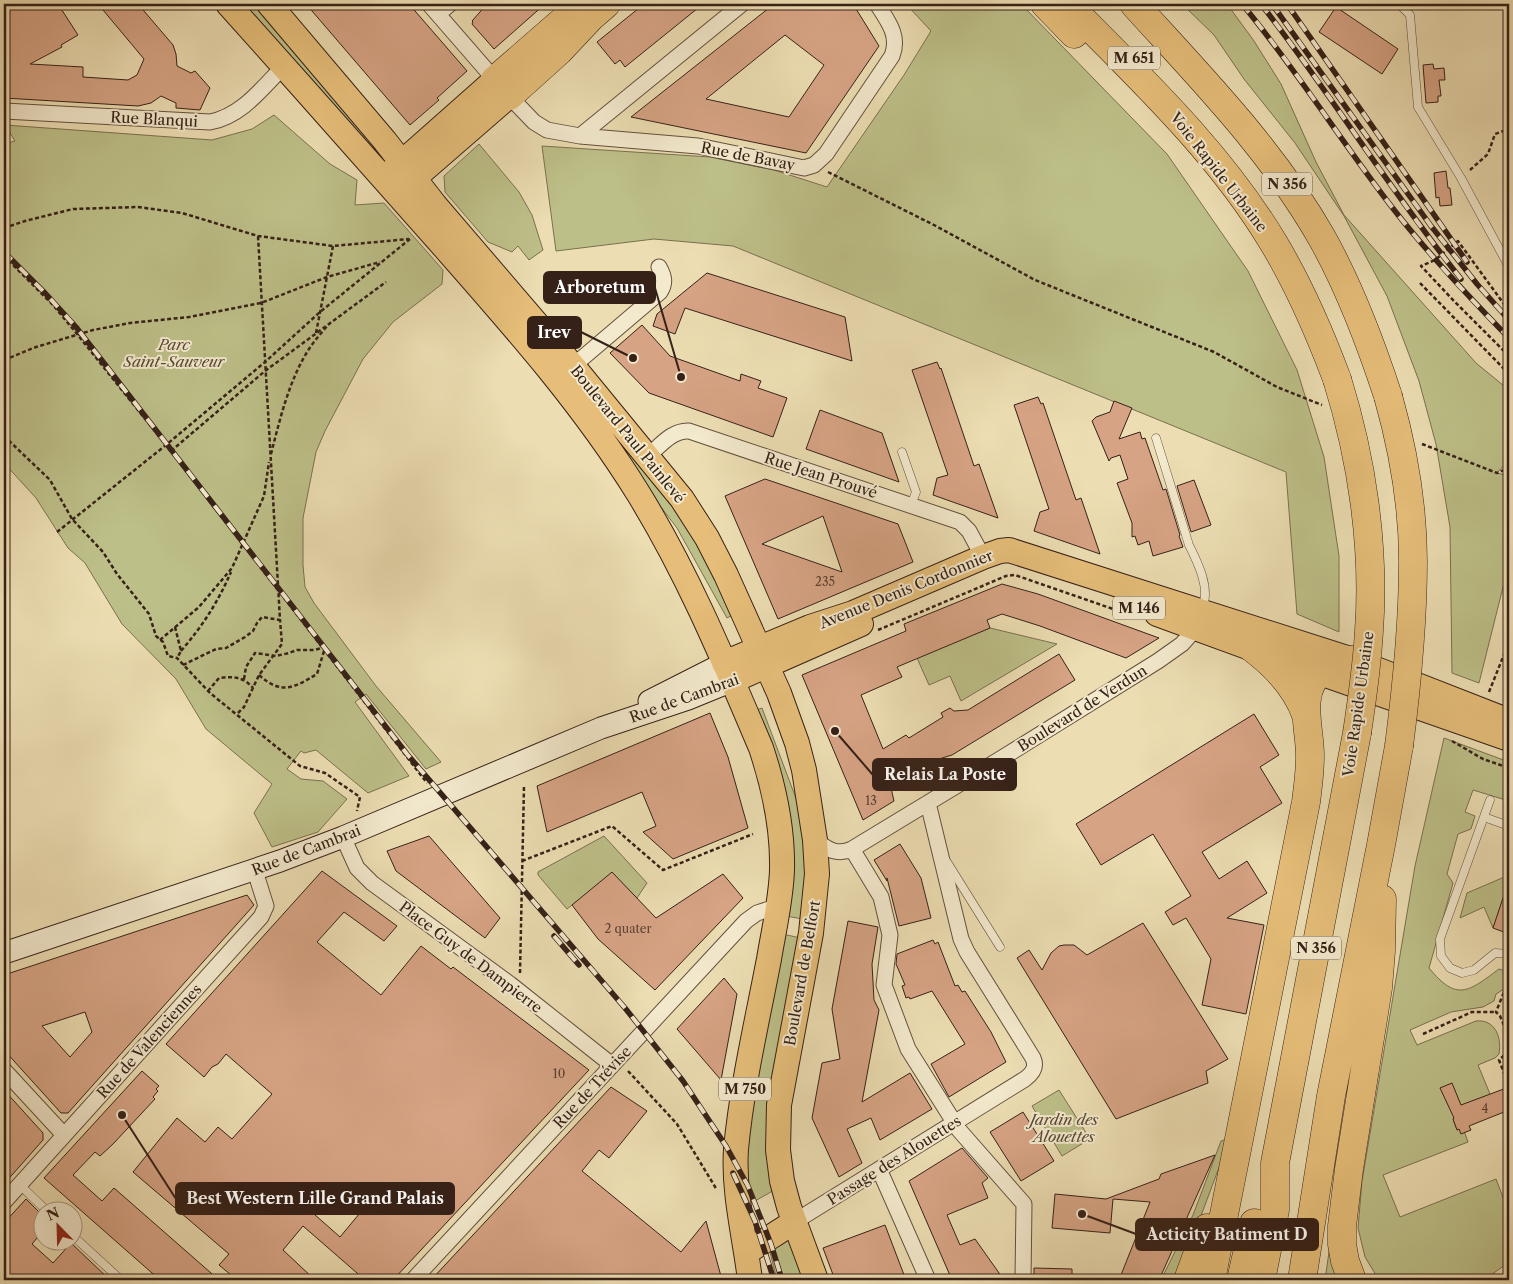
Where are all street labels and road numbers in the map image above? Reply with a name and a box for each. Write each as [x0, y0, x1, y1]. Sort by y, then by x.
road number: M 651 [1108, 46, 1160, 70]
street label: Rue Blanqui [110, 107, 199, 131]
street label: Voie Rapide Urbaine [1166, 108, 1272, 236]
street label: Rue de Bavay [699, 138, 797, 175]
road number: N 356 [1262, 172, 1312, 195]
street label: Boulevard Paul Painlevé [567, 361, 689, 507]
street label: Rue Jean Prouvé [762, 448, 880, 502]
street label: Avenue Denis Cordonnier [815, 545, 996, 633]
road number: M 146 [1113, 596, 1165, 620]
street label: Voie Rapide Urbaine [1338, 630, 1378, 779]
street label: Boulevard de Verdun [1014, 660, 1151, 756]
street label: Rue de Cambrai [627, 669, 742, 727]
street label: Rue de Cambrai [249, 820, 364, 880]
street label: Place Guy de Dampierre [396, 897, 546, 1017]
street label: Boulevard de Belfort [780, 898, 824, 1047]
road number: N 356 [1291, 936, 1341, 960]
street label: Rue de Valenciennes [93, 980, 205, 1102]
street label: Rue de Trévise [549, 1042, 635, 1132]
road number: M 750 [719, 1078, 771, 1100]
street label: Passage des Alouettes [824, 1111, 964, 1209]

